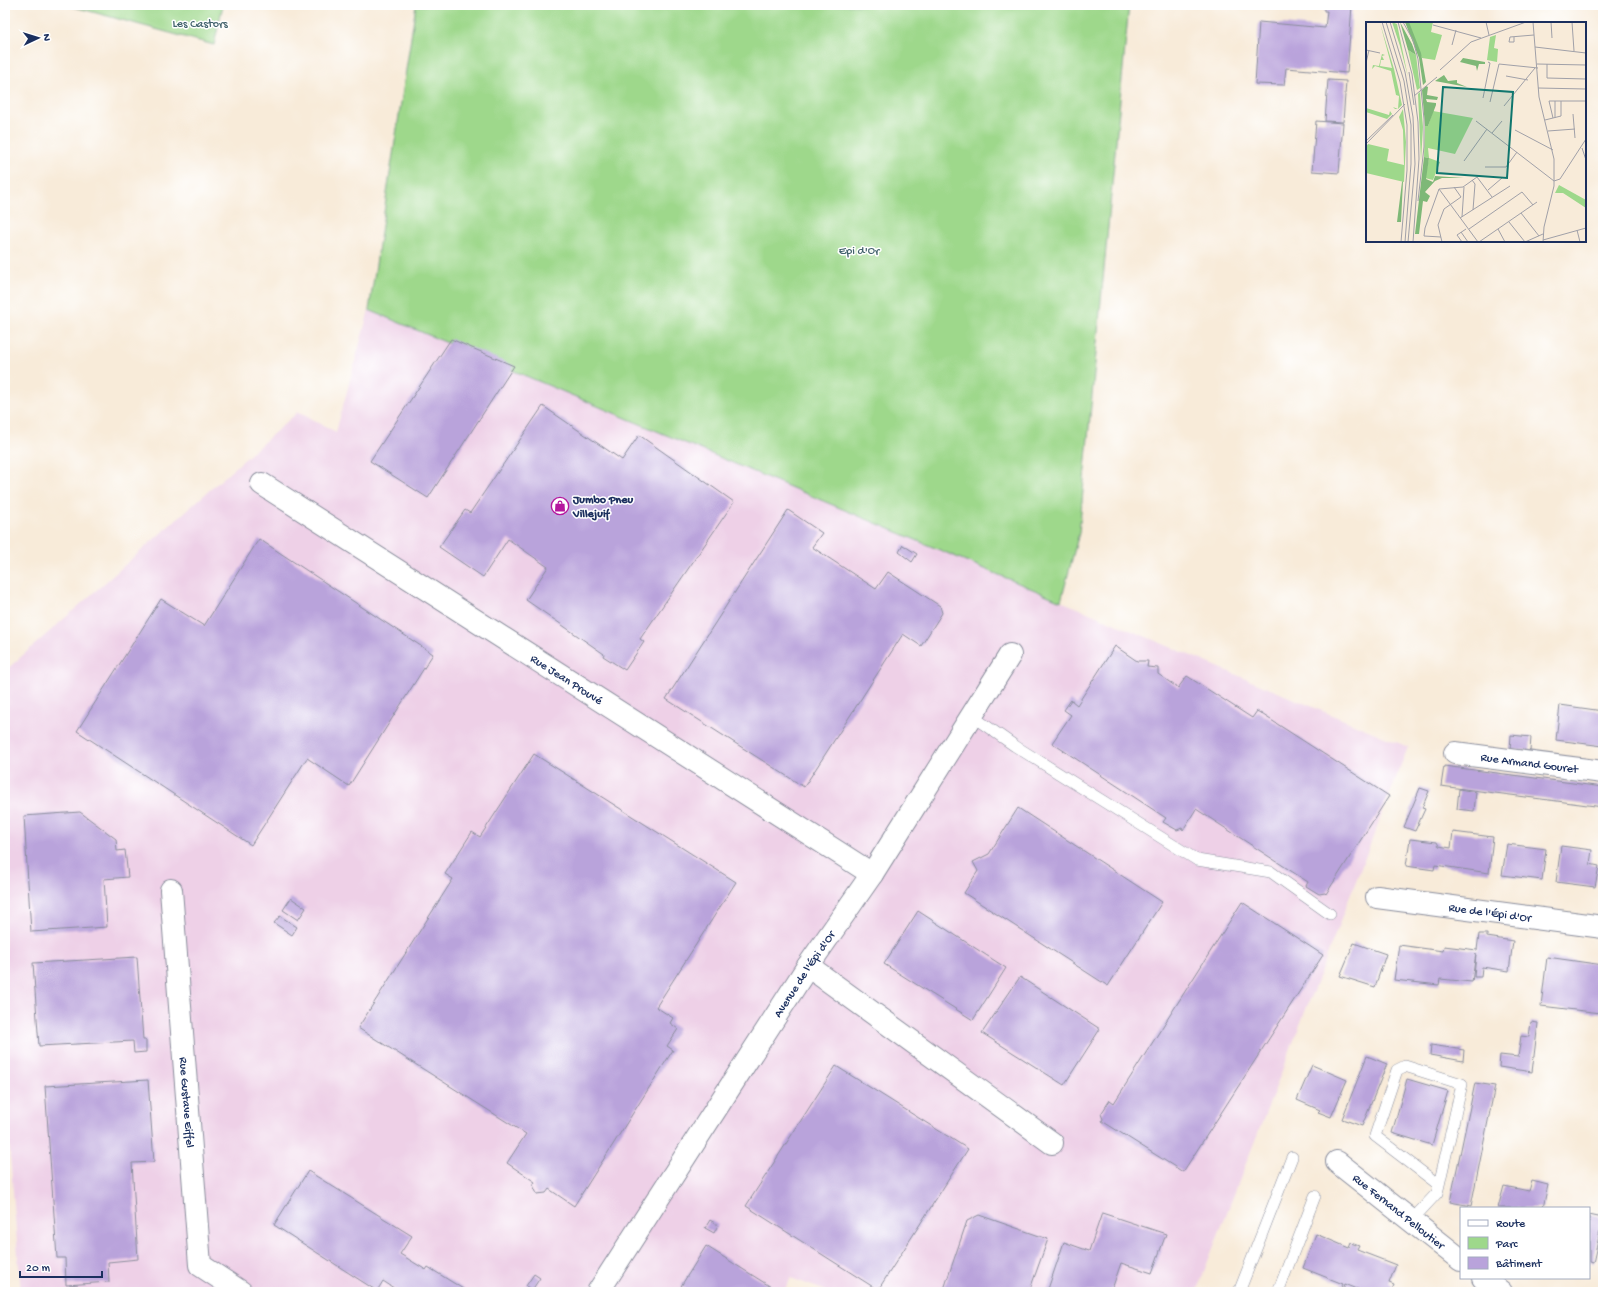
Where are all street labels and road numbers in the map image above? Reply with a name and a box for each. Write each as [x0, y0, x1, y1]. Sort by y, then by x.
street label: Rue Jean Prouvé [527, 652, 605, 709]
street label: Rue Armand Gouret [1480, 751, 1580, 778]
street label: Rue de l'Épi d'Or [1448, 902, 1534, 927]
street label: Avenue de l'Épi d'Or [772, 927, 840, 1021]
street label: Rue Gustave Eiffel [175, 1057, 196, 1149]
street label: Rue Fernand Pelloutier [1349, 1172, 1448, 1254]

